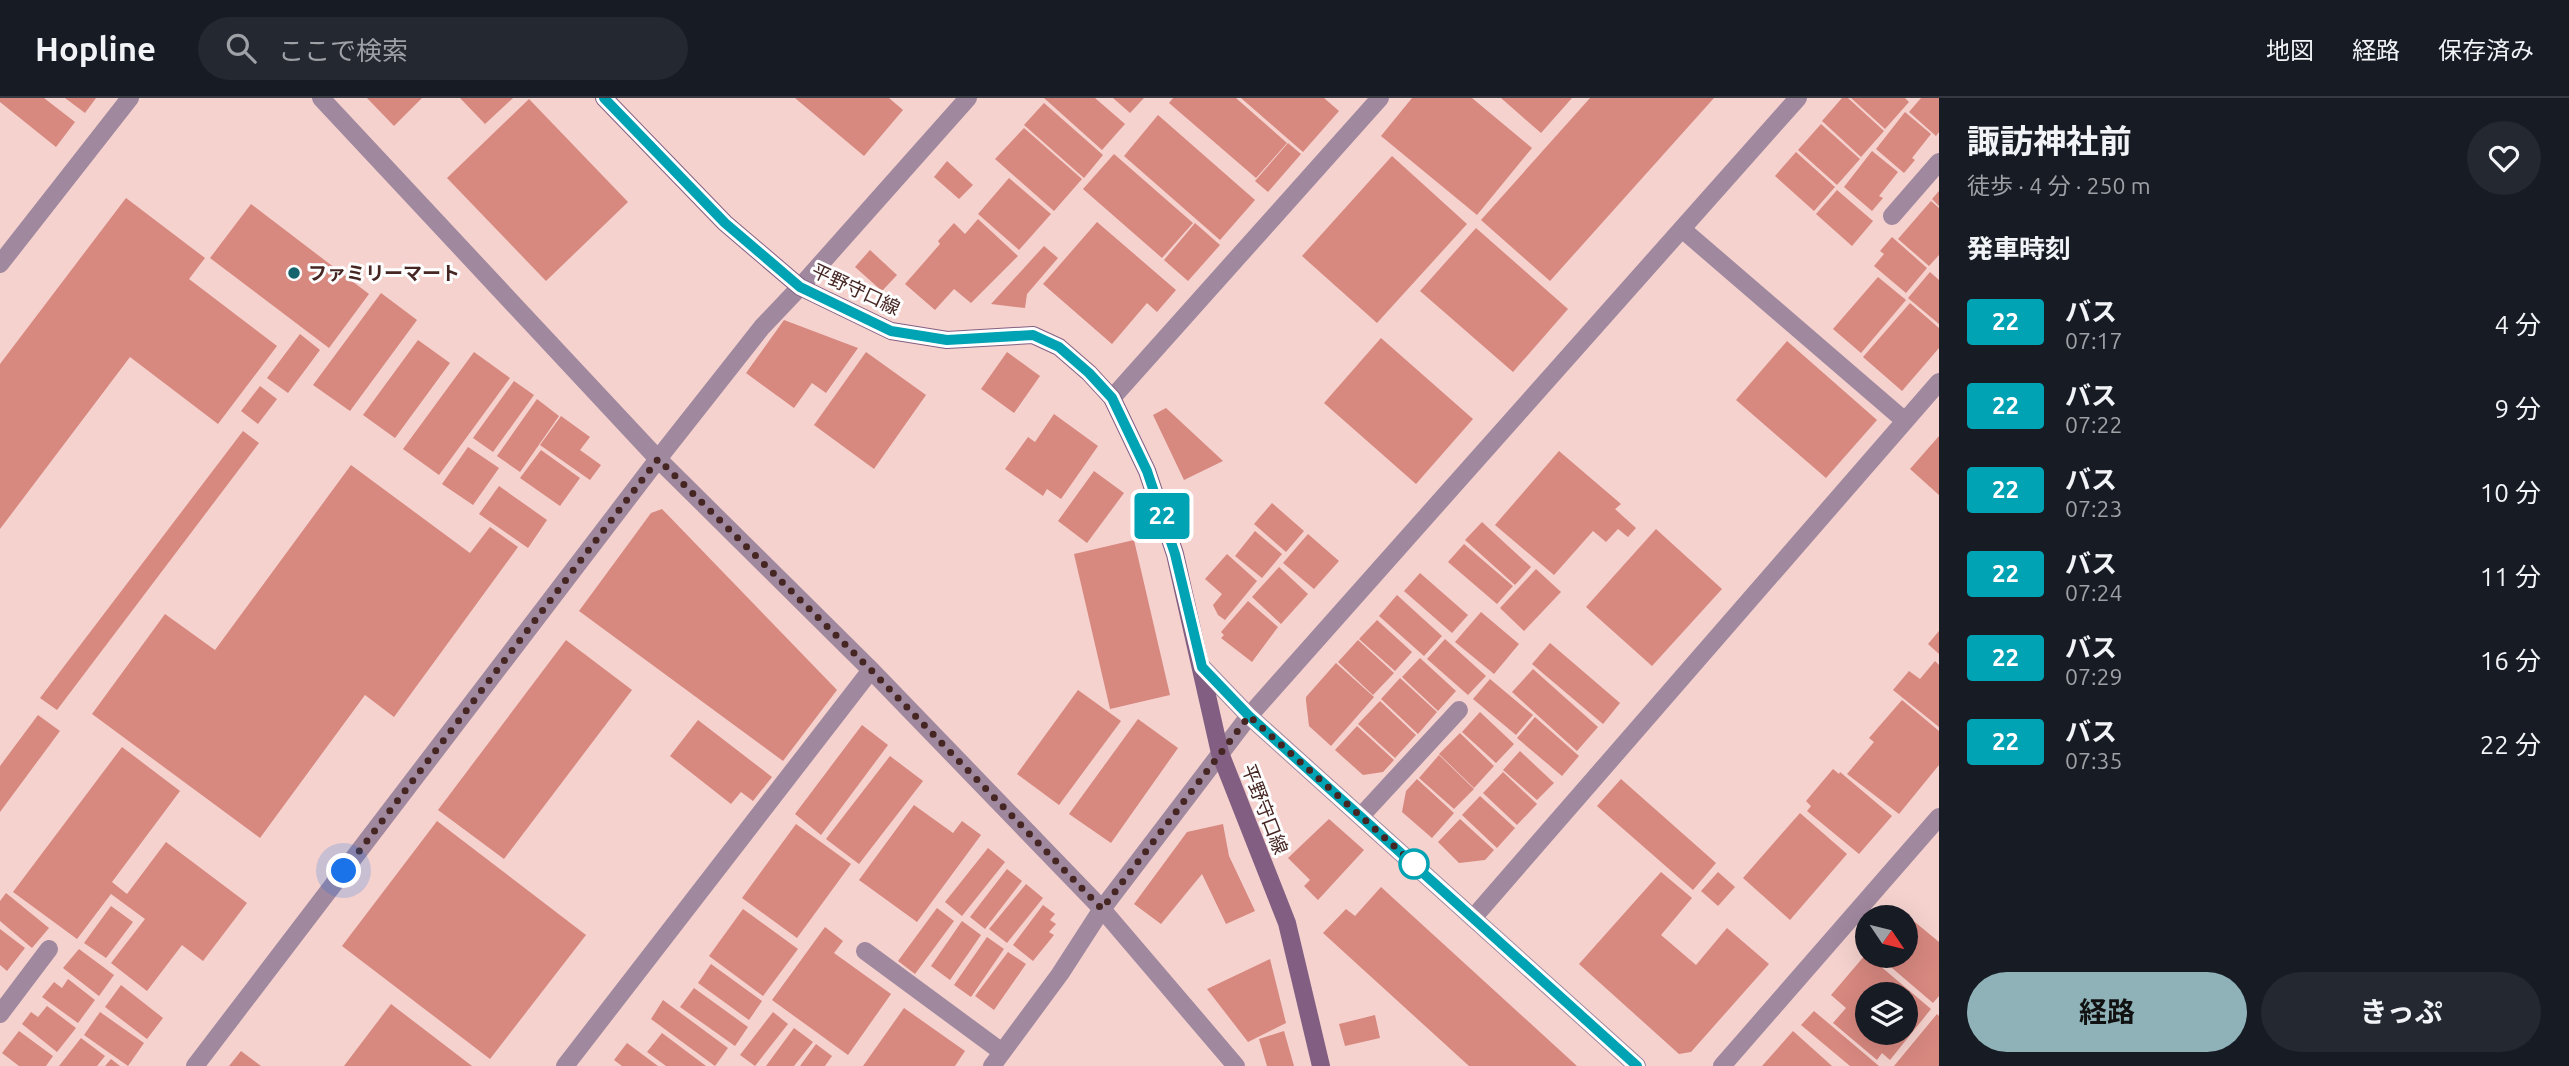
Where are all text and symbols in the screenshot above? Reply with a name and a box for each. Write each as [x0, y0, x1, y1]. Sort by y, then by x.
search box [198, 17, 688, 80]
icon: search [222, 29, 260, 67]
text: Hopline [35, 30, 156, 67]
text: ここで検索 [278, 36, 408, 65]
text: 地図 [2266, 37, 2314, 64]
text: 経路 [2352, 37, 2400, 64]
text: 保存済み [2438, 37, 2534, 64]
button: heart [2467, 121, 2541, 195]
text: 諏訪神社前 [1967, 122, 2132, 159]
text: 徒歩 · 4 分 · 250 m [1967, 173, 2151, 198]
text: 発車時刻 [1967, 234, 2071, 263]
street label: 平野守口線 [808, 259, 904, 319]
place label: ファミリーマート [308, 262, 460, 284]
marker: ファミリーマート [286, 265, 302, 281]
text: バス [2065, 297, 2117, 326]
text: 22 [1992, 308, 2019, 335]
text: 4 分 [2494, 310, 2541, 339]
text: 07:17 [2065, 328, 2123, 353]
text: バス [2065, 381, 2117, 410]
text: 22 [1992, 392, 2019, 419]
text: 9 分 [2494, 394, 2541, 423]
text: 07:22 [2065, 412, 2123, 437]
text: バス [2065, 465, 2117, 494]
text: 22 [1992, 476, 2019, 503]
text: 10 分 [2480, 478, 2541, 507]
line badge: 22 [1130, 493, 1194, 539]
text: 07:23 [2065, 496, 2123, 521]
text: 22 [1148, 502, 1176, 529]
text: バス [2065, 549, 2117, 578]
text: 22 [1992, 560, 2019, 587]
text: 11 分 [2480, 562, 2541, 591]
text: 07:24 [2065, 580, 2123, 605]
text: バス [2065, 633, 2117, 662]
text: 22 [1992, 644, 2019, 671]
text: 16 分 [2480, 646, 2541, 675]
text: 07:29 [2065, 664, 2123, 689]
text: バス [2065, 717, 2117, 746]
text: 22 [1992, 728, 2019, 755]
text: 22 分 [2480, 730, 2541, 759]
text: 07:35 [2065, 748, 2123, 773]
street label: 平野守口線 [1238, 761, 1292, 857]
unlabelled marker [1399, 849, 1429, 879]
your location [326, 853, 361, 888]
north arrow [1855, 905, 1918, 968]
map controls [1855, 905, 1918, 1045]
button: 経路 [1967, 972, 2247, 1052]
button: きっぷ [2261, 972, 2541, 1052]
button: layers [1855, 982, 1918, 1045]

